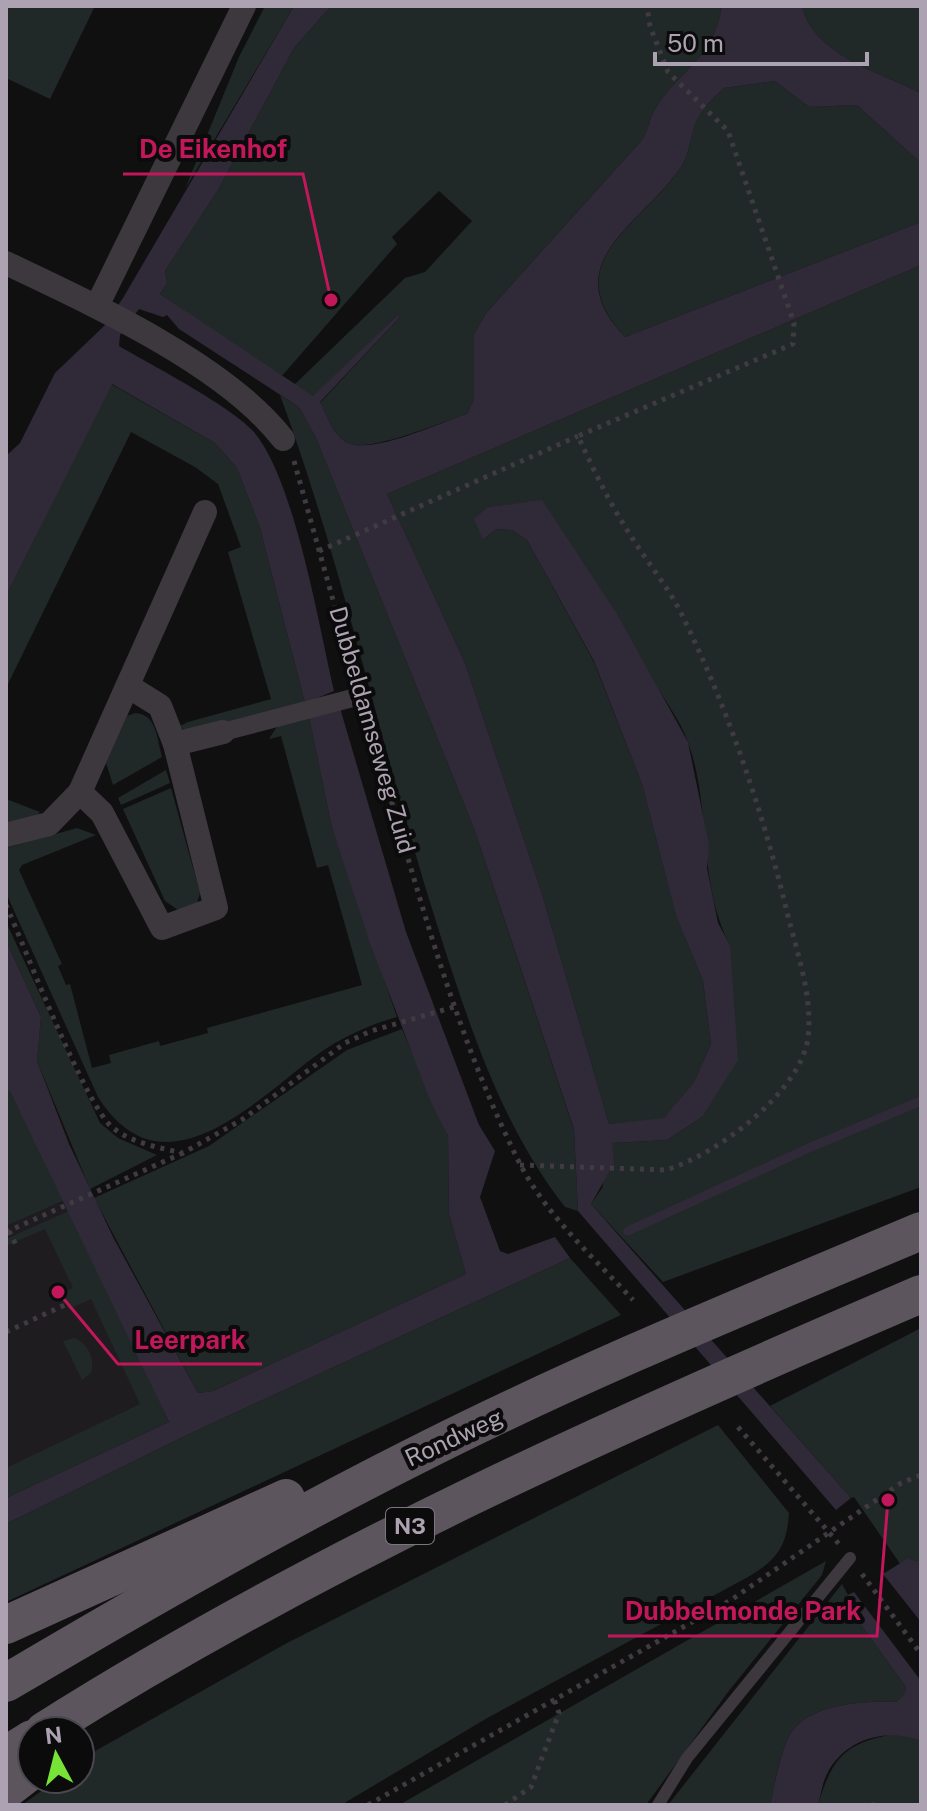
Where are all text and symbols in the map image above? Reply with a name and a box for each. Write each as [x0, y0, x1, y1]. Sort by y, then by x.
scale bar [655, 16, 867, 66]
text: 50 m [667, 29, 724, 57]
callout: De Eikenhof [123, 124, 303, 174]
text: De Eikenhof [139, 133, 287, 164]
street label: Dubbeldamseweg Zuid [324, 603, 422, 857]
callout: Leerpark [118, 1314, 262, 1364]
text: Leerpark [134, 1324, 246, 1355]
street label: Rondweg [400, 1402, 507, 1472]
road number: N3 [386, 1508, 434, 1544]
callout: Dubbelmonde Park [608, 1586, 877, 1636]
text: Dubbelmonde Park [625, 1595, 861, 1626]
north arrow [16, 1715, 96, 1795]
text: N [43, 1721, 64, 1749]

